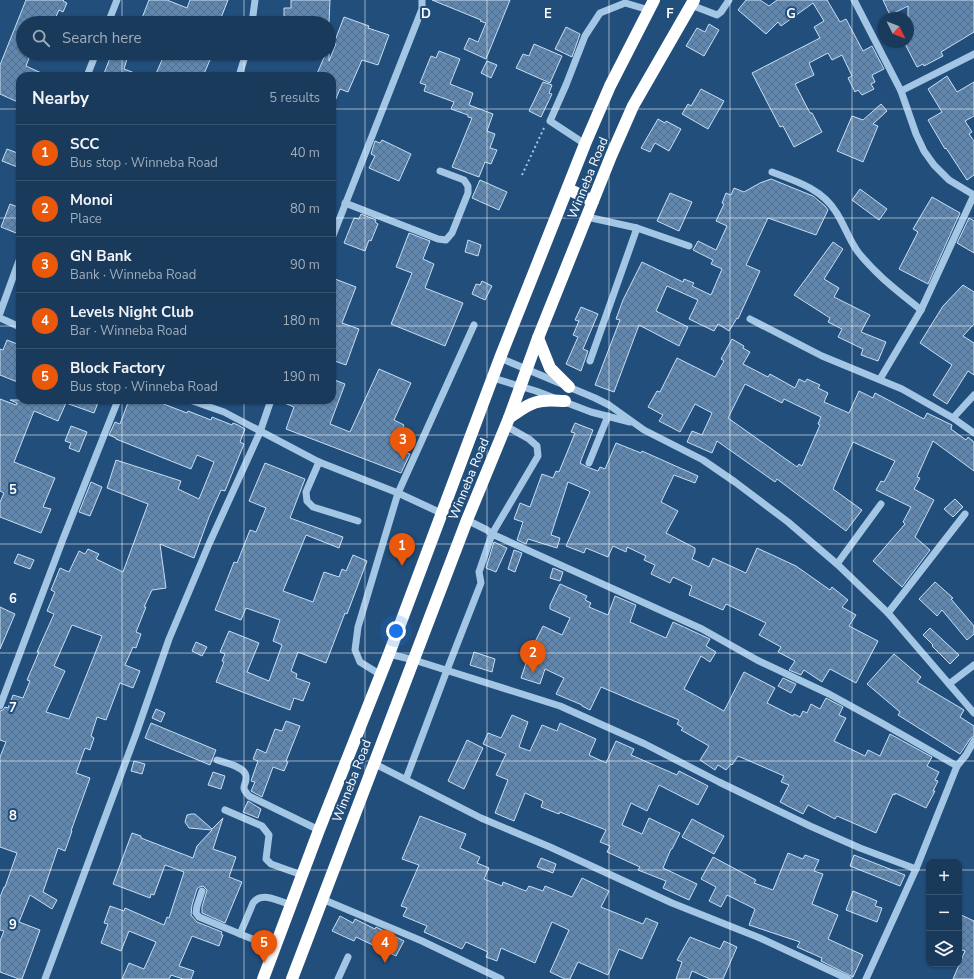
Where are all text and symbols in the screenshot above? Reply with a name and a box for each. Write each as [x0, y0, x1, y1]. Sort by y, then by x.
text: D [421, 5, 431, 23]
text: E [544, 5, 552, 23]
text: F [666, 5, 674, 23]
text: G [786, 5, 796, 23]
north arrow [878, 12, 914, 48]
search box [16, 16, 336, 60]
icon: search [30, 27, 52, 49]
text: Search here [62, 28, 142, 48]
text: Nearby [32, 87, 89, 110]
text: 5 results [269, 89, 320, 107]
text: SCC [70, 134, 100, 154]
street label: Winneba Road [563, 134, 613, 222]
text: 1 [41, 144, 49, 162]
text: 40 m [290, 144, 320, 162]
text: Bus stop · Winneba Road [70, 154, 218, 172]
text: Monoi [70, 190, 113, 210]
text: 2 [41, 200, 49, 218]
text: 80 m [290, 200, 320, 218]
text: Place [70, 210, 102, 228]
text: GN Bank [70, 246, 132, 266]
text: 3 [41, 256, 49, 274]
text: 90 m [290, 256, 320, 274]
text: Bank · Winneba Road [70, 266, 196, 284]
text: Levels Night Club [70, 302, 194, 322]
text: 4 [41, 312, 49, 330]
text: 180 m [282, 312, 320, 330]
text: Bar · Winneba Road [70, 322, 187, 340]
text: Block Factory [70, 358, 165, 378]
text: 5 [41, 368, 49, 386]
text: 190 m [282, 368, 320, 386]
text: Bus stop · Winneba Road [70, 378, 218, 396]
pin: 3 [390, 427, 416, 460]
street label: Winneba Road [444, 435, 494, 523]
text: 5 [9, 481, 17, 499]
pin: 1 [389, 533, 415, 566]
text: 6 [9, 590, 17, 608]
your location [386, 621, 406, 641]
pin: 2 [520, 640, 546, 673]
text: 7 [9, 699, 17, 717]
street label: Winneba Road [328, 737, 376, 825]
text: 8 [9, 807, 17, 825]
map controls [926, 859, 962, 967]
button: + [926, 859, 962, 895]
button: − [926, 895, 962, 931]
text: 9 [9, 916, 17, 934]
pin: 5 [251, 930, 277, 963]
pin: 4 [372, 930, 398, 963]
button: layers [926, 931, 962, 967]

